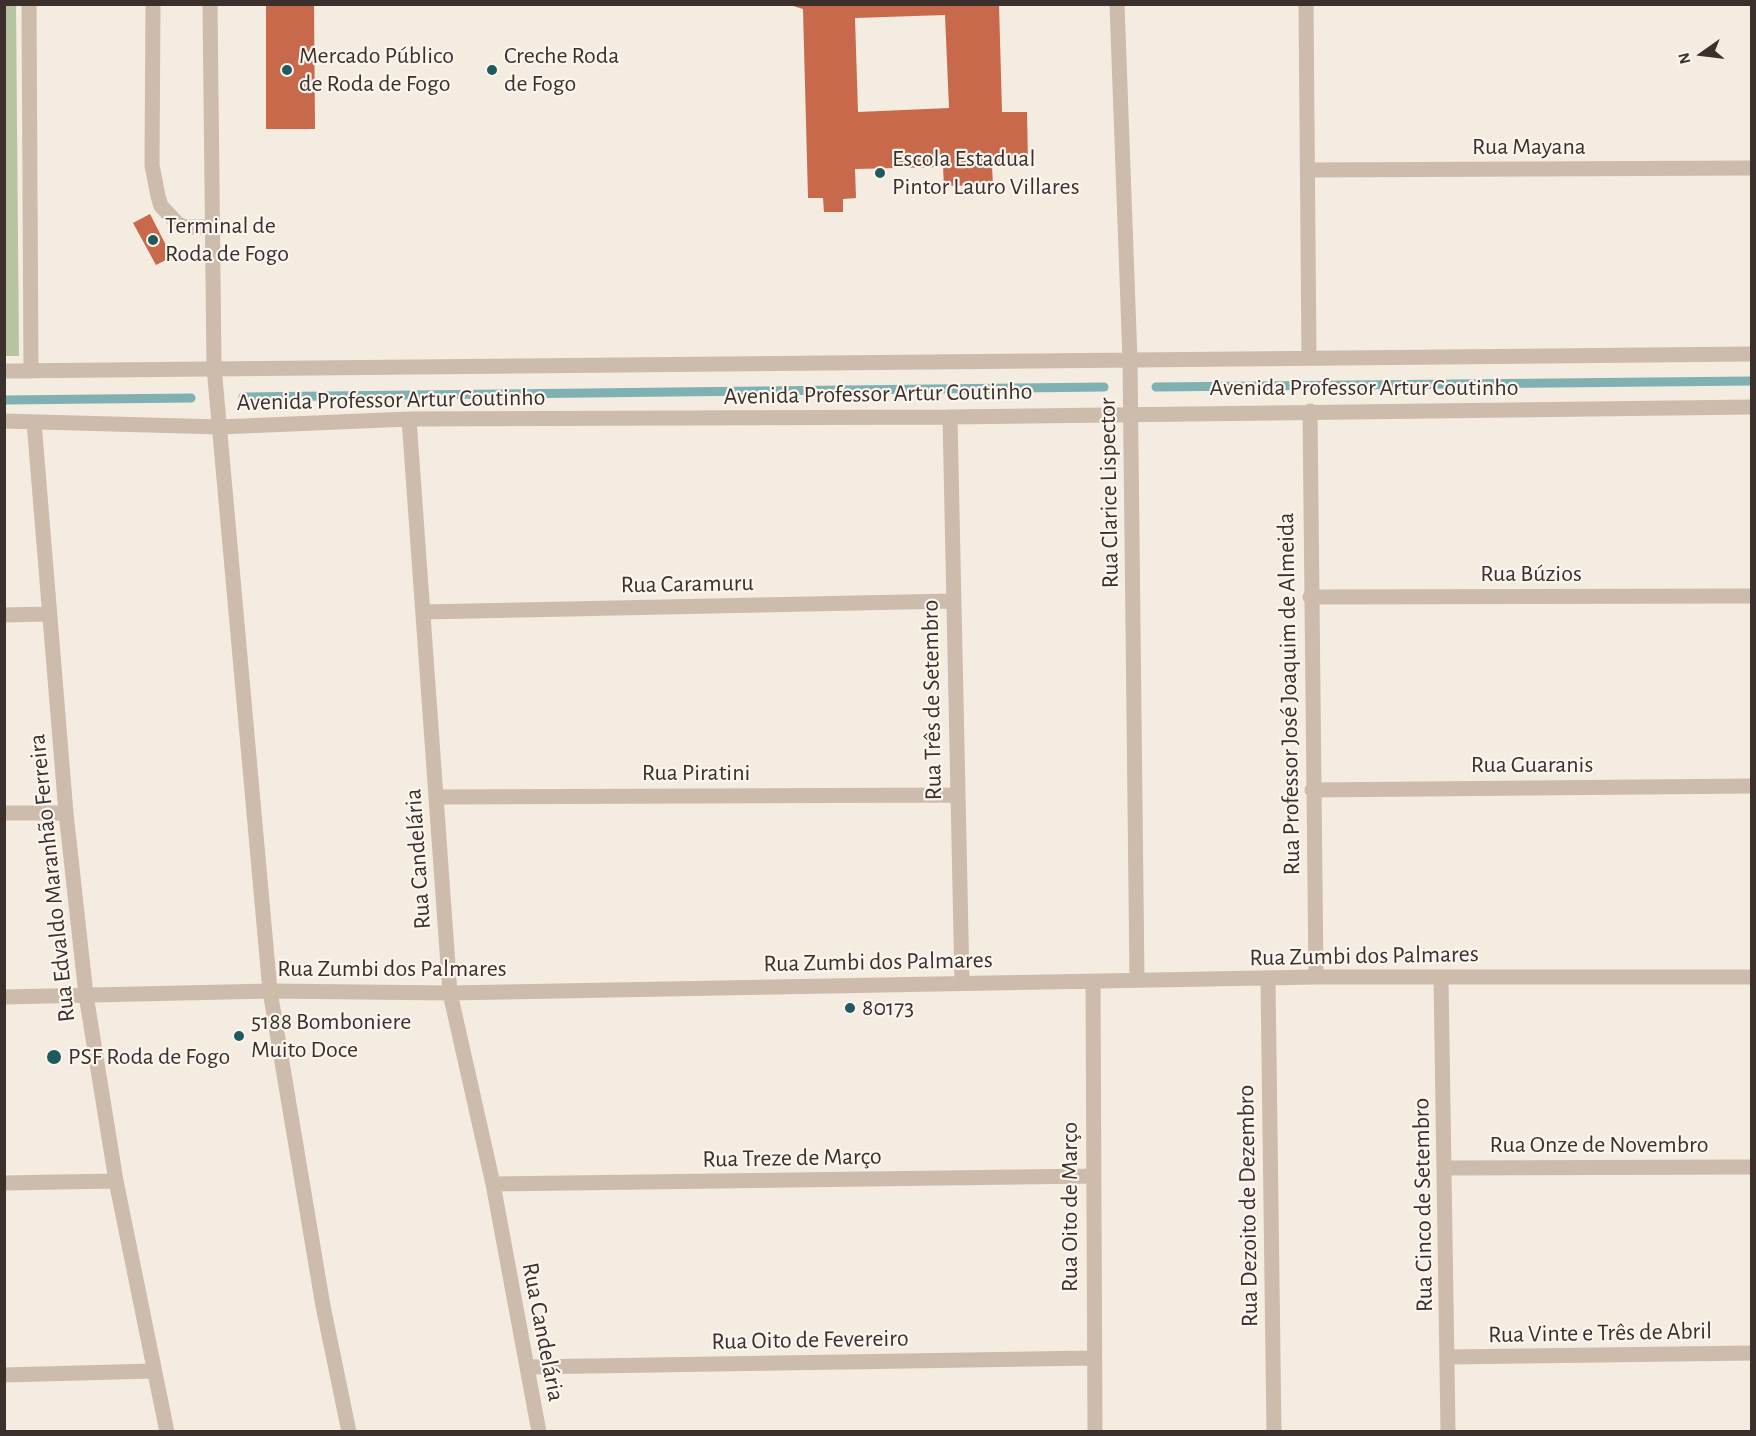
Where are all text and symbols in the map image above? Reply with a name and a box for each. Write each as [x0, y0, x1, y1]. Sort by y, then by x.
north arrow [1672, 24, 1732, 84]
place label: Mercado Público de Roda de Fogo [299, 42, 454, 98]
place label: Creche Roda de Fogo [504, 42, 619, 98]
text: N [1675, 51, 1694, 66]
marker: Mercado Público de Roda de Fogo [280, 63, 294, 77]
marker: Creche Roda de Fogo [485, 63, 499, 77]
street label: Rua Mayana [1472, 133, 1586, 161]
place label: Escola Estadual Pintor Lauro Villares [892, 145, 1080, 201]
marker: Escola Estadual Pintor Lauro Villares [873, 166, 887, 180]
place label: Terminal de Roda de Fogo [165, 212, 289, 268]
marker: Terminal de Roda de Fogo [146, 233, 160, 247]
street label: Avenida Professor Artur Coutinho [1210, 374, 1518, 402]
street label: Avenida Professor Artur Coutinho [723, 377, 1033, 411]
street label: Avenida Professor Artur Coutinho [236, 383, 546, 417]
street label: Rua Clarice Lispector [1093, 397, 1125, 589]
street label: Rua Professor José Joaquim de Almeida [1271, 512, 1307, 876]
street label: Rua Búzios [1480, 560, 1582, 588]
street label: Rua Caramuru [620, 568, 754, 600]
street label: Rua Três de Setembro [916, 599, 948, 801]
street label: Rua Edvaldo Maranhão Ferreira [23, 732, 81, 1024]
street label: Rua Guaranis [1471, 751, 1593, 779]
street label: Rua Piratini [642, 759, 750, 787]
street label: Rua Candelária [399, 788, 437, 930]
street label: Rua Zumbi dos Palmares [1249, 940, 1479, 972]
street label: Rua Zumbi dos Palmares [763, 946, 993, 978]
street label: Rua Zumbi dos Palmares [277, 955, 507, 983]
place label: 80173 [862, 994, 914, 1022]
marker: 80173 [843, 1001, 857, 1015]
place label: 5188 Bomboniere Muito Doce [251, 1008, 411, 1064]
marker: 5188 Bomboniere Muito Doce [232, 1029, 246, 1043]
place label: PSF Roda de Fogo [68, 1043, 230, 1071]
marker: PSF Roda de Fogo [45, 1048, 63, 1066]
street label: Rua Dezoito de Dezembro [1231, 1085, 1265, 1327]
street label: Rua Cinco de Setembro [1407, 1098, 1439, 1312]
street label: Rua Oito de Março [1056, 1122, 1084, 1292]
street label: Rua Onze de Novembro [1490, 1131, 1708, 1159]
street label: Rua Treze de Março [702, 1142, 882, 1174]
street label: Rua Candelária [515, 1260, 571, 1404]
street label: Rua Vinte e Três de Abril [1488, 1317, 1712, 1349]
street label: Rua Oito de Fevereiro [711, 1324, 909, 1356]

